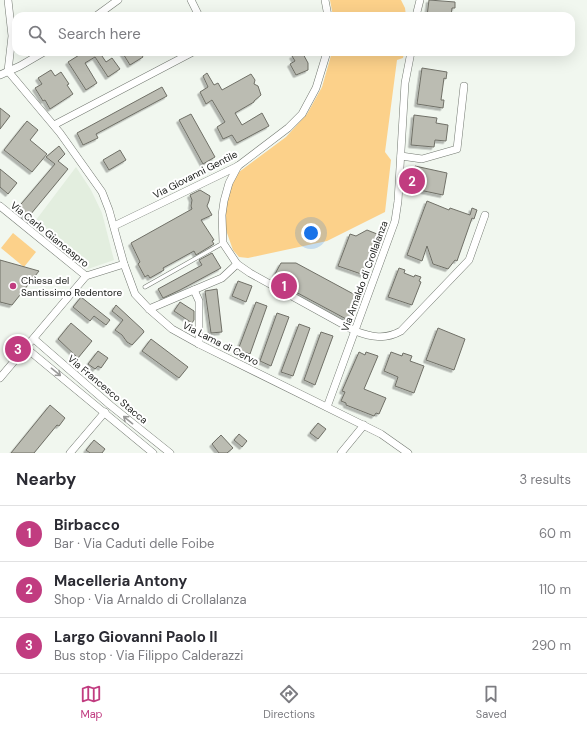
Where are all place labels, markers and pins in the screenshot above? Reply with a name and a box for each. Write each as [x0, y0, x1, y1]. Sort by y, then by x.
pin: 2 [399, 166, 425, 196]
pin: 1 [271, 271, 297, 301]
place label: Chiesa del Santissimo Redentore [21, 274, 122, 299]
marker: Chiesa del Santissimo Redentore [8, 281, 18, 291]
pin: 3 [5, 334, 31, 364]

